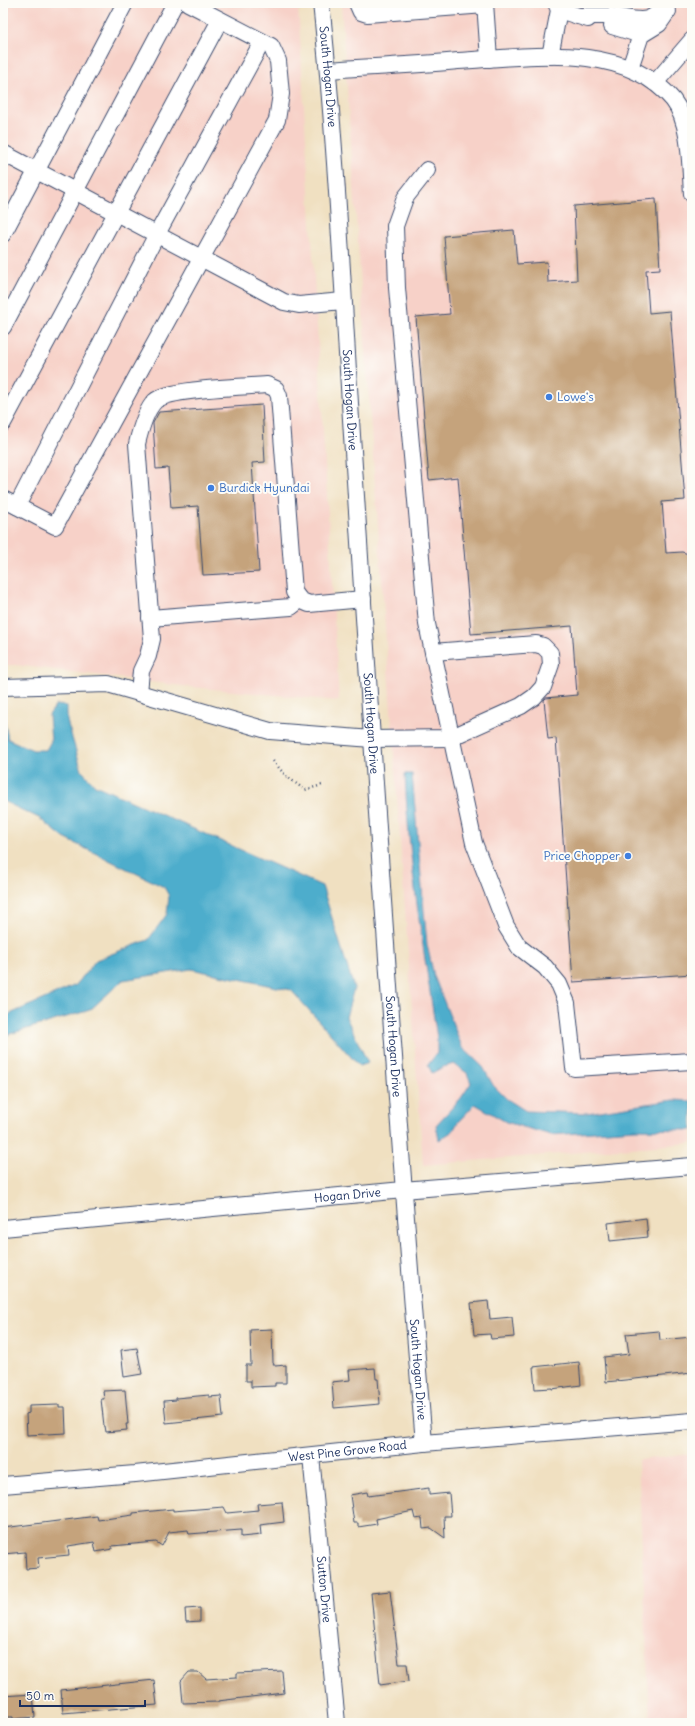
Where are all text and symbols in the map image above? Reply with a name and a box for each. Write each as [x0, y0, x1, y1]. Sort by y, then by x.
street label: South Hogan Drive [316, 25, 340, 128]
street label: South Hogan Drive [340, 349, 361, 451]
place label: Lowe's [557, 389, 594, 404]
marker: Lowe's [544, 392, 554, 402]
place label: Burdick Hyundai [219, 480, 309, 495]
marker: Burdick Hyundai [206, 483, 216, 493]
street label: South Hogan Drive [361, 672, 382, 774]
place label: Price Chopper [543, 848, 620, 863]
marker: Price Chopper [623, 851, 633, 861]
street label: South Hogan Drive [383, 995, 405, 1098]
street label: Hogan Drive [313, 1184, 382, 1205]
street label: South Hogan Drive [407, 1318, 430, 1421]
street label: West Pine Grove Road [287, 1437, 407, 1465]
street label: Sutton Drive [314, 1555, 335, 1623]
scale bar [20, 1682, 145, 1708]
text: 50 m [26, 1688, 55, 1703]

